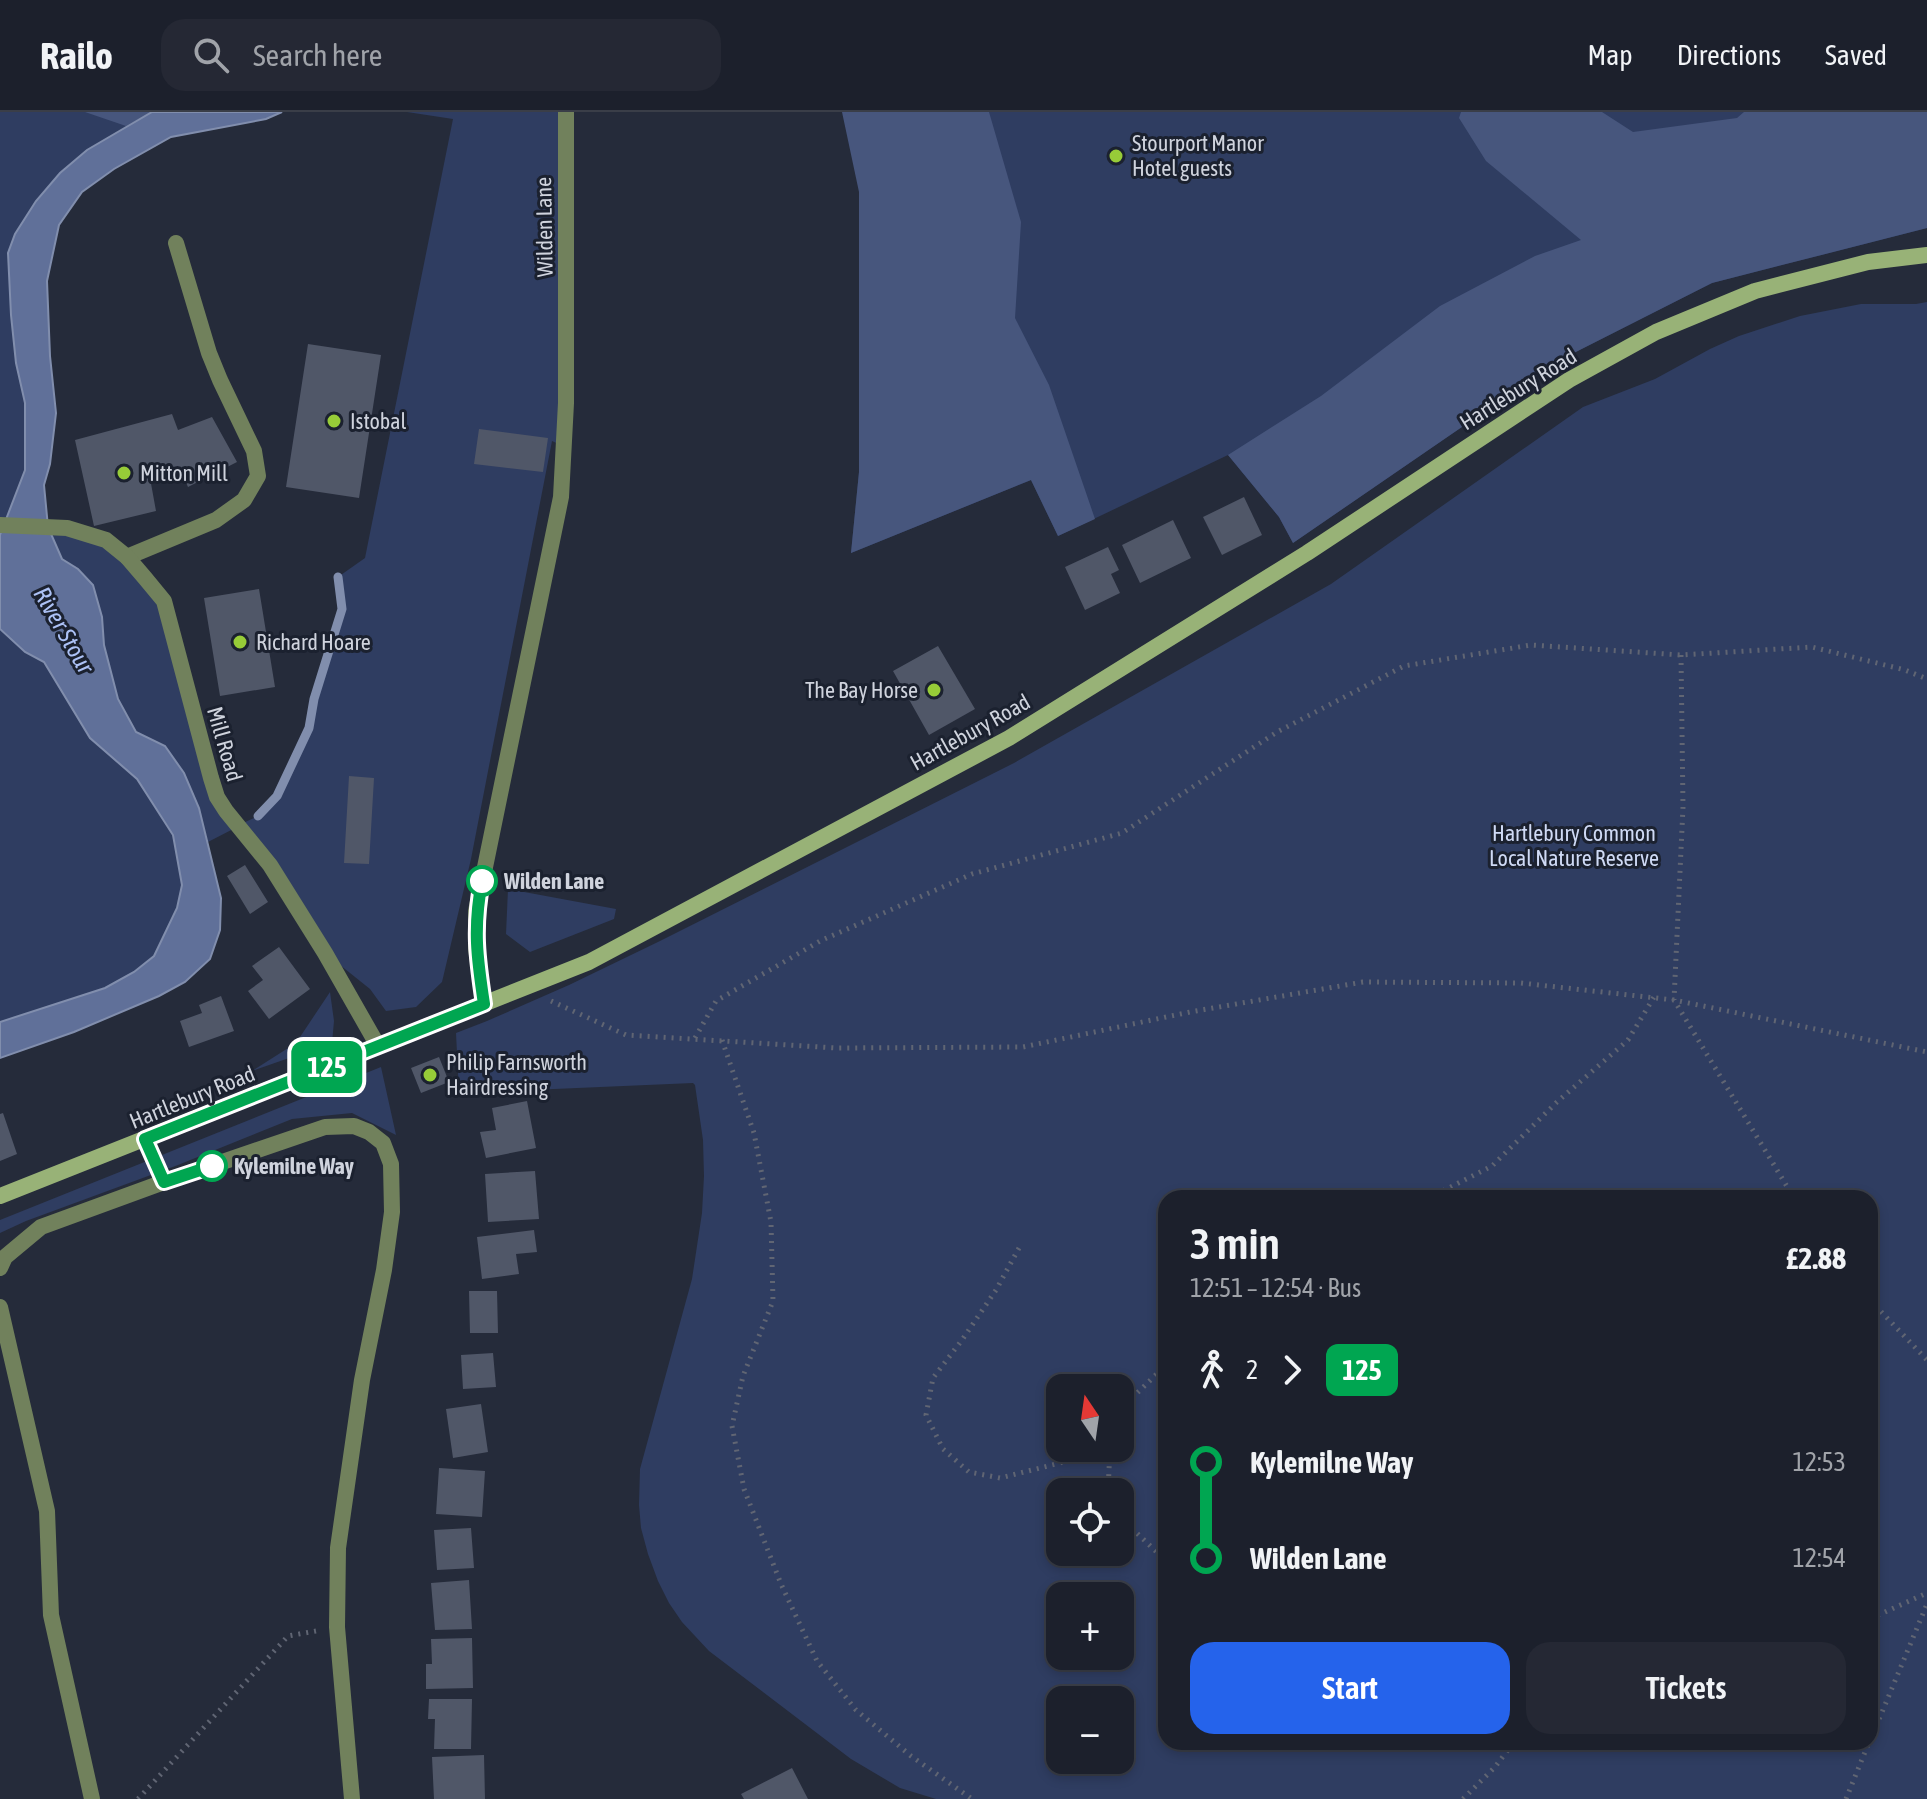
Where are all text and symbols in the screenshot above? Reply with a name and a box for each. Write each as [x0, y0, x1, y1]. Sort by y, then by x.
search box [161, 19, 721, 91]
icon: search [189, 33, 233, 77]
text: Railo [40, 34, 113, 77]
text: Search here [253, 38, 382, 72]
text: Map [1588, 39, 1633, 71]
text: Directions [1677, 39, 1781, 71]
text: Saved [1825, 39, 1887, 71]
place label: Stourport Manor Hotel guests [1132, 130, 1264, 181]
marker: Stourport Manor Hotel guests [1107, 147, 1125, 165]
street label: Wilden Lane [530, 177, 558, 277]
street label: Hartlebury Road [1455, 343, 1581, 435]
place label: Istobal [350, 408, 406, 434]
marker: Istobal [325, 412, 343, 430]
place label: Mitton Mill [140, 460, 228, 486]
marker: Mitton Mill [115, 464, 133, 482]
water label: River Stour [29, 582, 100, 679]
place label: Richard Hoare [256, 629, 371, 655]
marker: Richard Hoare [231, 633, 249, 651]
place label: The Bay Horse [805, 677, 918, 703]
marker: The Bay Horse [925, 681, 943, 699]
street label: Hartlebury Road [906, 688, 1034, 776]
street label: Mill Road [202, 704, 248, 784]
park label: Hartlebury Common Local Nature Reserve [1489, 820, 1659, 871]
marker: Wilden Lane [467, 866, 497, 896]
place label: Wilden Lane [503, 868, 604, 894]
line badge: 125 [281, 1041, 373, 1093]
place label: Philip Farnsworth Hairdressing [446, 1049, 587, 1100]
text: 125 [307, 1051, 347, 1083]
street label: Hartlebury Road [126, 1060, 258, 1134]
marker: Philip Farnsworth Hairdressing [421, 1066, 439, 1084]
marker: Kylemilne Way [197, 1151, 227, 1181]
place label: Kylemilne Way [234, 1153, 354, 1179]
text: 3 min [1190, 1218, 1280, 1268]
text: £2.88 [1786, 1241, 1846, 1275]
text: 12:51 – 12:54 · Bus [1190, 1273, 1361, 1303]
icon: walk [1190, 1348, 1234, 1392]
icon: forward [1270, 1348, 1314, 1392]
text: 125 [1342, 1354, 1382, 1386]
text: 2 [1246, 1355, 1258, 1385]
north arrow [1046, 1374, 1134, 1462]
map controls [1046, 1374, 1134, 1774]
text: Kylemilne Way [1250, 1445, 1413, 1479]
text: 12:53 [1792, 1447, 1846, 1477]
button: locate [1046, 1478, 1134, 1566]
text: Wilden Lane [1250, 1541, 1387, 1575]
text: 12:54 [1792, 1543, 1846, 1573]
button: + [1046, 1582, 1134, 1670]
button: Start [1190, 1642, 1510, 1734]
button: Tickets [1526, 1642, 1846, 1734]
button: − [1046, 1686, 1134, 1774]

